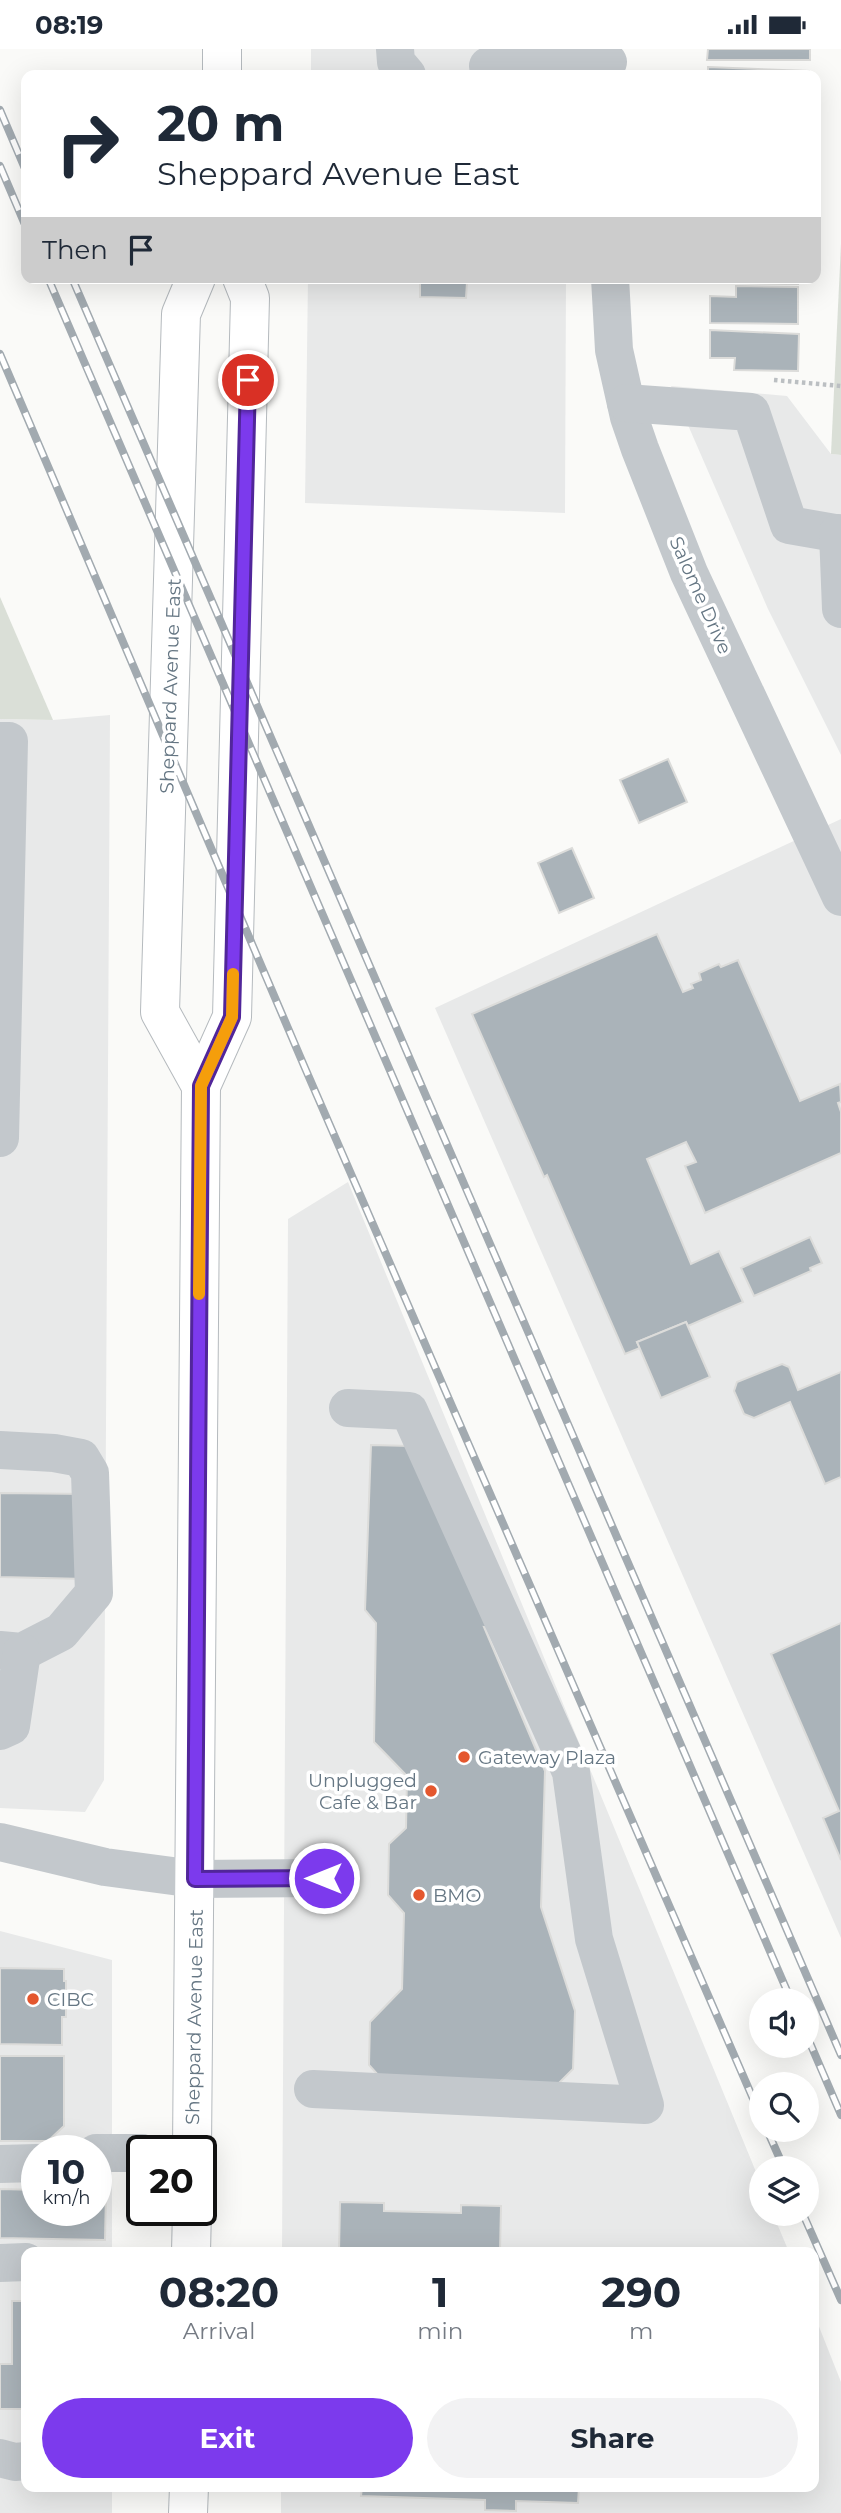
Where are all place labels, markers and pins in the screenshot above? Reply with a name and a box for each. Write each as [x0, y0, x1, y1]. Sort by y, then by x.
pin [218, 350, 278, 410]
place label: Gateway Plaza [478, 1746, 616, 1769]
marker: Gateway Plaza [456, 1749, 472, 1765]
place label: Unplugged Cafe & Bar [308, 1769, 417, 1814]
marker: Unplugged Cafe & Bar [423, 1783, 439, 1799]
place label: BMO [433, 1884, 481, 1907]
marker: BMO [411, 1887, 427, 1903]
place label: CIBC [47, 1988, 94, 2011]
marker: CIBC [25, 1991, 41, 2007]

